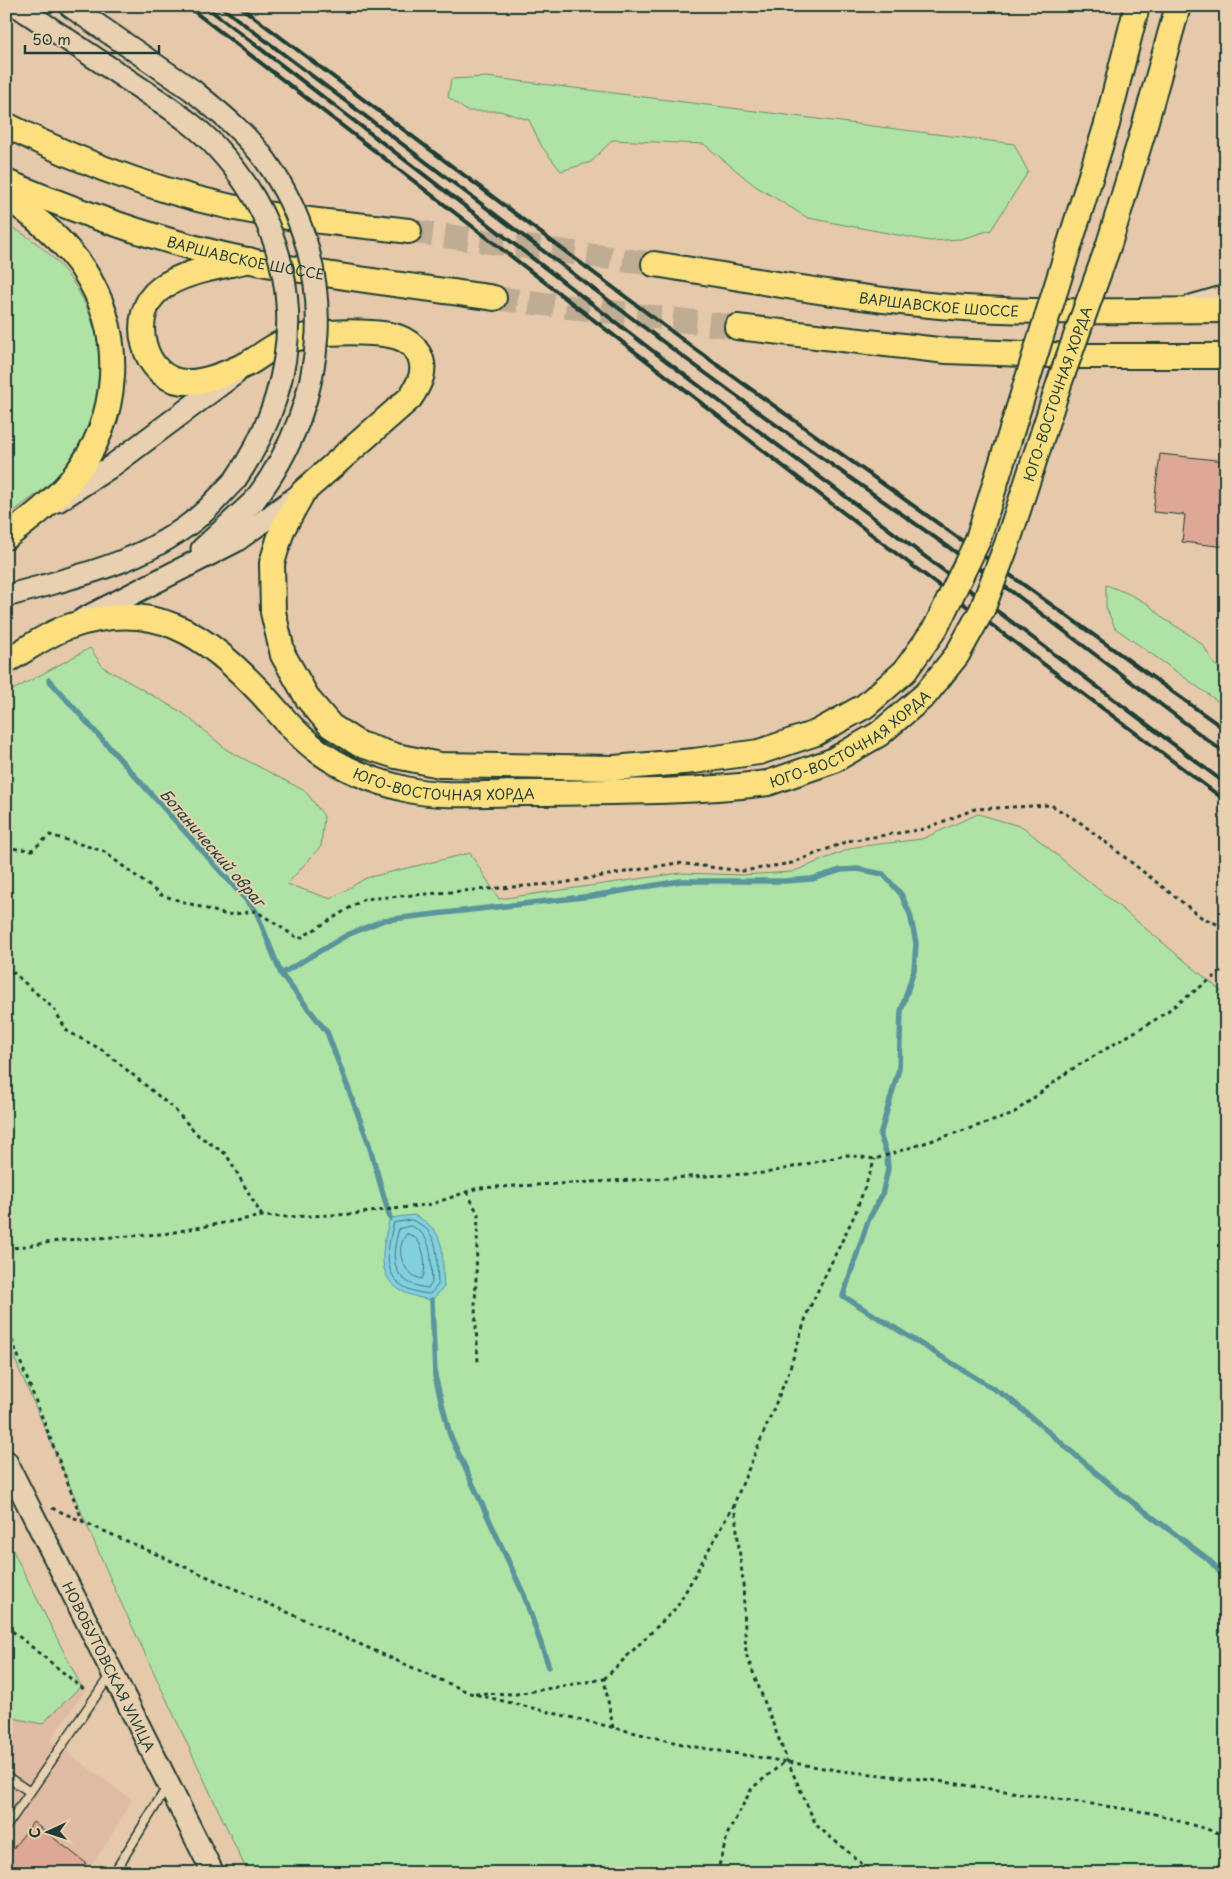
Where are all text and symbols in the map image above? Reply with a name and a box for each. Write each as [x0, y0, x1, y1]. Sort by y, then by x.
scale bar [25, 22, 159, 54]
text: 50 m [32, 27, 71, 50]
street label: ВАРШАВСКОЕ ШОССЕ [164, 230, 326, 284]
street label: ВАРШАВСКОЕ ШОССЕ [858, 286, 1020, 321]
street label: ЮГО-ВОСТОЧНАЯ ХОРДА [1018, 303, 1097, 484]
street label: ЮГО-ВОСТОЧНАЯ ХОРДА [767, 684, 935, 792]
street label: ЮГО-ВОСТОЧНАЯ ХОРДА [350, 762, 535, 805]
water label: Ботанический овраг [155, 783, 272, 913]
street label: НОВОБУТОВСКАЯ УЛИЦА [58, 1578, 161, 1756]
north arrow [22, 1806, 72, 1856]
text: С [24, 1827, 45, 1839]

